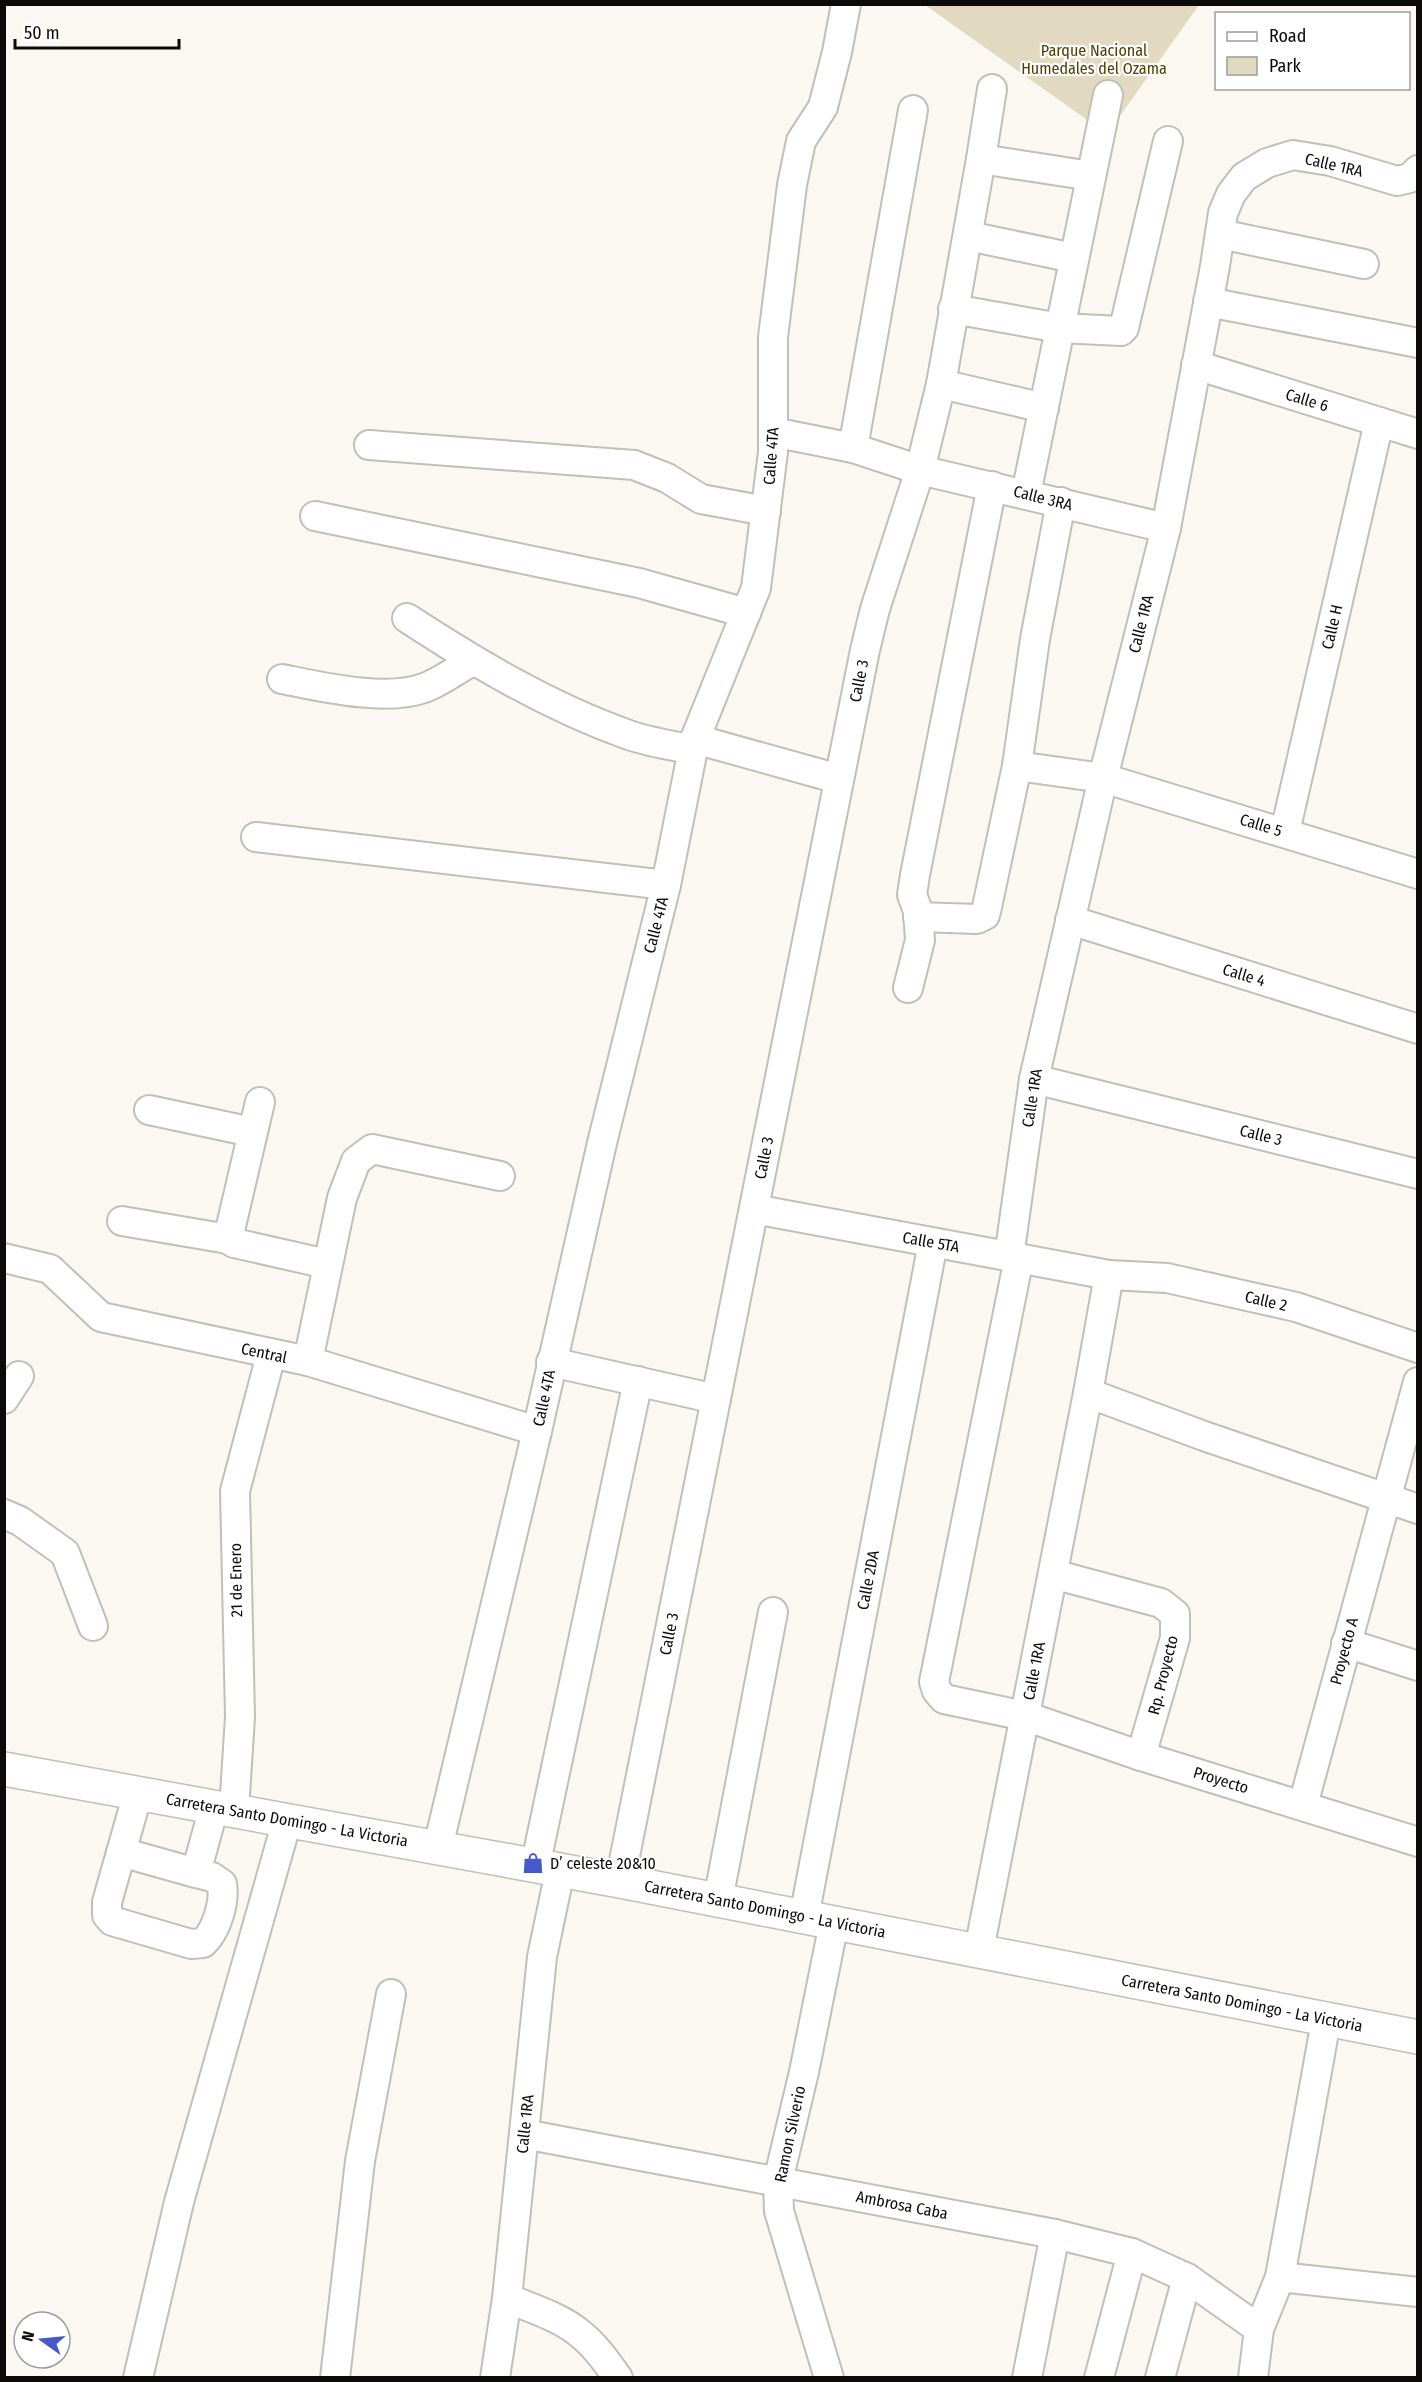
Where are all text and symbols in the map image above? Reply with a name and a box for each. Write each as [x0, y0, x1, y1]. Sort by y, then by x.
scale bar [15, 12, 178, 50]
legend [1215, 12, 1410, 90]
text: 50 m [24, 22, 60, 44]
text: Road [1269, 25, 1306, 47]
park label: Parque Nacional Humedales del Ozama [1021, 41, 1167, 78]
text: Park [1269, 55, 1302, 77]
street label: Calle 1RA [1303, 149, 1365, 181]
street label: Calle 6 [1283, 385, 1331, 415]
street label: Calle 4TA [760, 426, 783, 485]
street label: Calle 3RA [1012, 482, 1075, 515]
street label: Calle 1RA [1125, 592, 1158, 655]
street label: Calle H [1318, 603, 1346, 651]
street label: Calle 3 [846, 658, 872, 704]
street label: Calle 5 [1238, 810, 1284, 840]
street label: Calle 4TA [640, 894, 672, 955]
street label: Calle 4 [1220, 960, 1268, 991]
street label: Calle 1RA [1018, 1067, 1046, 1129]
street label: Calle 3 [1238, 1121, 1284, 1149]
street label: Calle 3 [751, 1135, 777, 1181]
street label: Calle 5TA [901, 1228, 961, 1256]
street label: Calle 2 [1243, 1287, 1289, 1315]
street label: Central [239, 1339, 289, 1367]
street label: Calle 4TA [529, 1367, 559, 1428]
street label: 21 de Enero [226, 1543, 246, 1617]
street label: Calle 2DA [853, 1548, 883, 1611]
street label: Calle 3 [656, 1611, 682, 1657]
street label: Proyecto A [1326, 1615, 1362, 1687]
street label: Rp. Proyecto [1144, 1633, 1182, 1717]
street label: Calle 1RA [1019, 1640, 1049, 1702]
street label: Proyecto [1191, 1763, 1251, 1797]
street label: Carretera Santo Domingo - La Victoria [164, 1789, 410, 1851]
shop icon: D’ celeste 20&10 [521, 1851, 545, 1875]
place label: D’ celeste 20&10 [550, 1854, 656, 1873]
street label: Carretera Santo Domingo - La Victoria [643, 1876, 887, 1942]
street label: Carretera Santo Domingo - La Victoria [1120, 1970, 1364, 2036]
street label: Ramon Silverio [770, 2084, 810, 2184]
street label: Calle 1RA [512, 2093, 538, 2154]
street label: Ambrosa Caba [854, 2187, 950, 2223]
north arrow [12, 2310, 72, 2370]
text: N [18, 2329, 38, 2343]

